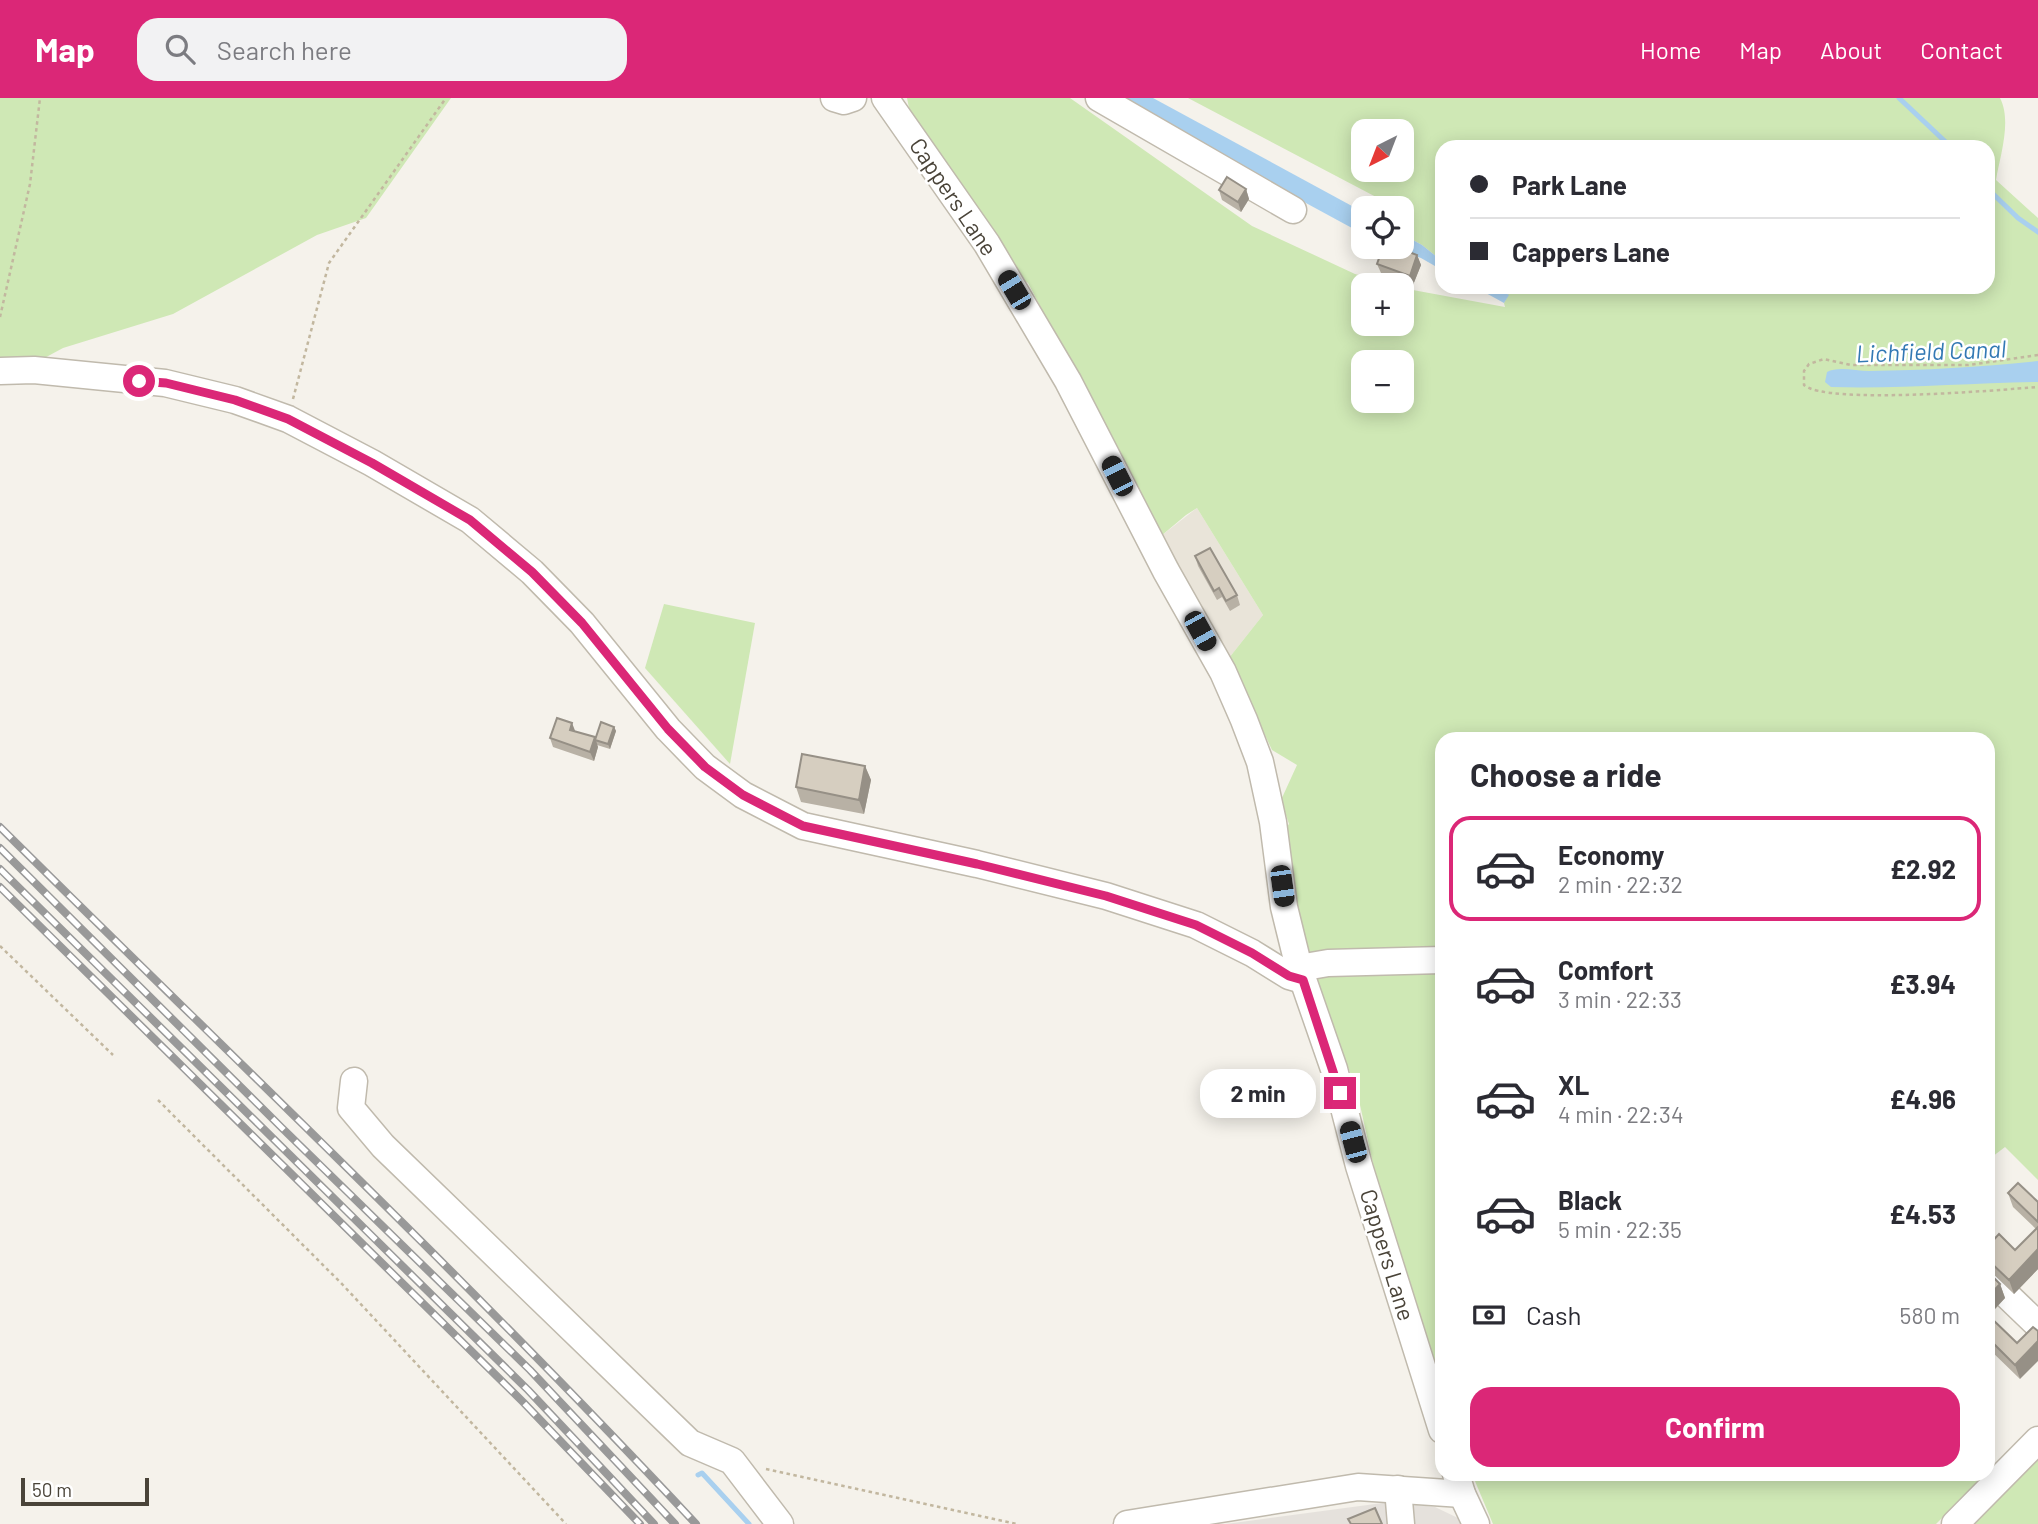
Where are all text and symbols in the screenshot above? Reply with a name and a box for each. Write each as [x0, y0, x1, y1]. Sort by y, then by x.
search box [137, 18, 627, 81]
text: Map [35, 29, 95, 69]
icon: search [161, 30, 199, 68]
text: Search here [217, 34, 352, 65]
text: Home [1640, 35, 1701, 64]
text: Map [1739, 35, 1782, 64]
text: About [1820, 35, 1882, 64]
text: Contact [1920, 35, 2003, 64]
north arrow [1351, 119, 1414, 182]
map controls [1351, 119, 1414, 413]
street label: Cappers Lane [904, 132, 1004, 261]
text: Park Lane [1512, 169, 1627, 200]
button: locate [1351, 196, 1414, 259]
text: Cappers Lane [1512, 236, 1670, 267]
car [995, 267, 1034, 313]
button: + [1351, 273, 1414, 336]
water label: Lichfield Canal [1855, 333, 2007, 368]
button: − [1351, 350, 1414, 413]
route start [123, 365, 155, 397]
car [1099, 453, 1136, 499]
car [1181, 608, 1220, 654]
text: Choose a ride [1470, 755, 1662, 793]
icon: car [1474, 837, 1537, 900]
text: Economy [1558, 839, 1664, 870]
text: £2.92 [1890, 853, 1956, 884]
car [1269, 864, 1296, 908]
text: 2 min · 22:32 [1558, 870, 1683, 898]
icon: car [1474, 952, 1537, 1015]
text: Comfort [1558, 954, 1654, 985]
text: £3.94 [1889, 968, 1956, 999]
text: 3 min · 22:33 [1558, 985, 1682, 1013]
icon: car [1474, 1067, 1537, 1130]
callout: 2 min [1200, 1068, 1316, 1118]
text: XL [1558, 1069, 1589, 1100]
route end [1324, 1077, 1356, 1109]
text: 2 min [1230, 1079, 1286, 1107]
text: £4.96 [1890, 1083, 1956, 1114]
text: 4 min · 22:34 [1558, 1100, 1684, 1128]
car [1338, 1119, 1369, 1165]
icon: car [1474, 1182, 1537, 1245]
text: Black [1558, 1184, 1622, 1215]
street label: Cappers Lane [1355, 1185, 1421, 1324]
text: £4.53 [1889, 1198, 1956, 1229]
text: 5 min · 22:35 [1558, 1215, 1682, 1243]
icon: cash [1470, 1296, 1508, 1334]
text: Cash [1526, 1299, 1581, 1330]
text: 580 m [1900, 1301, 1960, 1329]
button: Confirm [1470, 1387, 1960, 1467]
scale bar [21, 1475, 149, 1507]
text: 50 m [32, 1478, 72, 1501]

